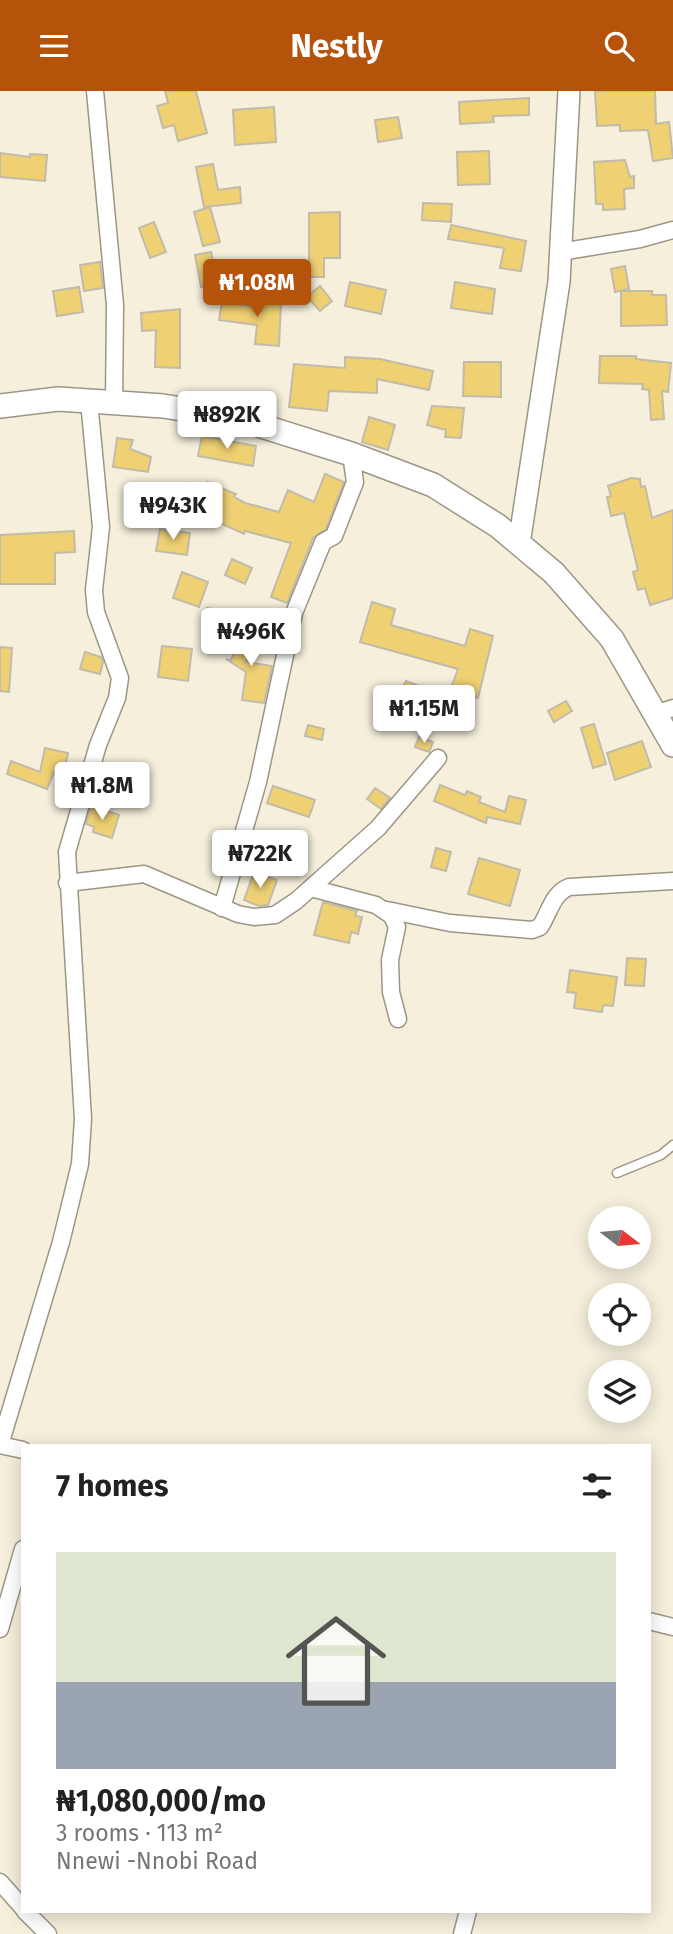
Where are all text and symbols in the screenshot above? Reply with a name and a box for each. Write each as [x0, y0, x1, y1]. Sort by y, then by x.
icon: menu [35, 27, 73, 65]
text: Nestly [290, 27, 383, 65]
icon: search [600, 27, 638, 65]
pin: ₦1.08M [200, 259, 314, 319]
text: ₦1.08M [219, 268, 295, 296]
pin: ₦892K [178, 391, 276, 451]
text: ₦892K [194, 400, 260, 428]
pin: ₦943K [124, 483, 222, 542]
text: ₦943K [140, 491, 206, 519]
pin: ₦496K [202, 609, 300, 668]
text: ₦496K [217, 617, 285, 645]
pin: ₦1.15M [367, 685, 481, 745]
text: ₦1.15M [389, 694, 459, 722]
pin: ₦1.8M [53, 763, 151, 822]
text: ₦1.8M [71, 771, 133, 799]
pin: ₦722K [211, 831, 309, 890]
text: ₦722K [228, 839, 292, 867]
north arrow [588, 1206, 651, 1269]
map controls [588, 1206, 651, 1423]
button: locate [588, 1283, 651, 1346]
button: layers [588, 1360, 651, 1423]
icon: filters [578, 1467, 616, 1505]
text: 7 homes [56, 1468, 168, 1504]
icon: home [273, 1598, 399, 1724]
text: ₦1,080,000/mo [56, 1783, 266, 1819]
text: 3 rooms · 113 m² [56, 1819, 223, 1847]
text: Nnewi -Nnobi Road [56, 1847, 258, 1875]

